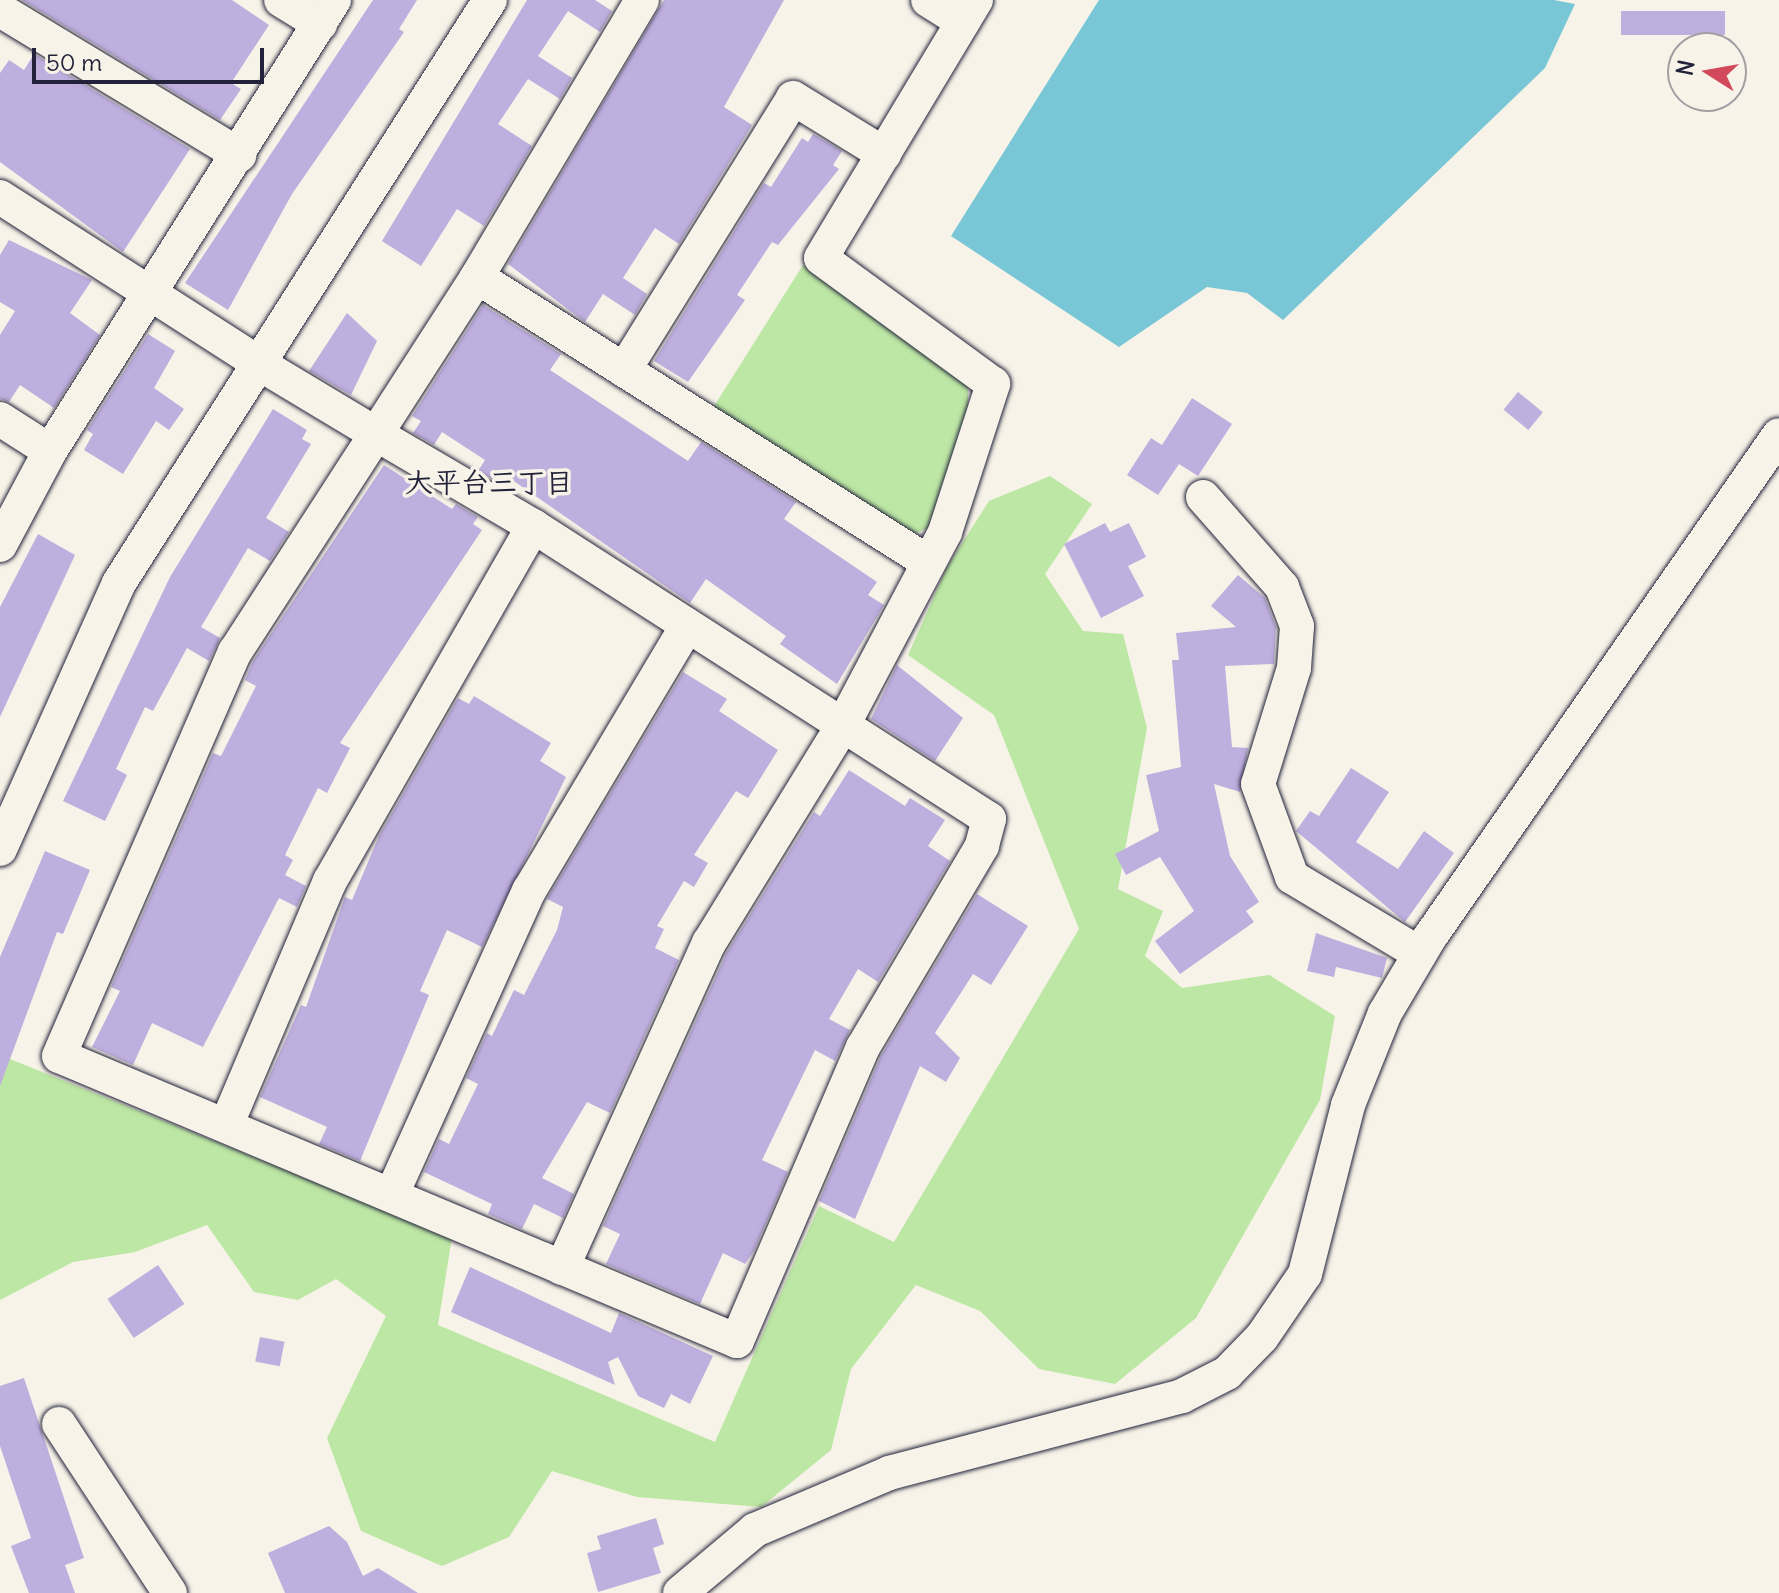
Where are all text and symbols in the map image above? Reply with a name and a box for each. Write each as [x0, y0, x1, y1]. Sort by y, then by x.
scale bar [36, 32, 268, 82]
north arrow [1667, 32, 1747, 112]
text: 50 m [46, 47, 102, 77]
text: N [1670, 58, 1701, 78]
district label: 大平台三丁目 [405, 465, 573, 499]

